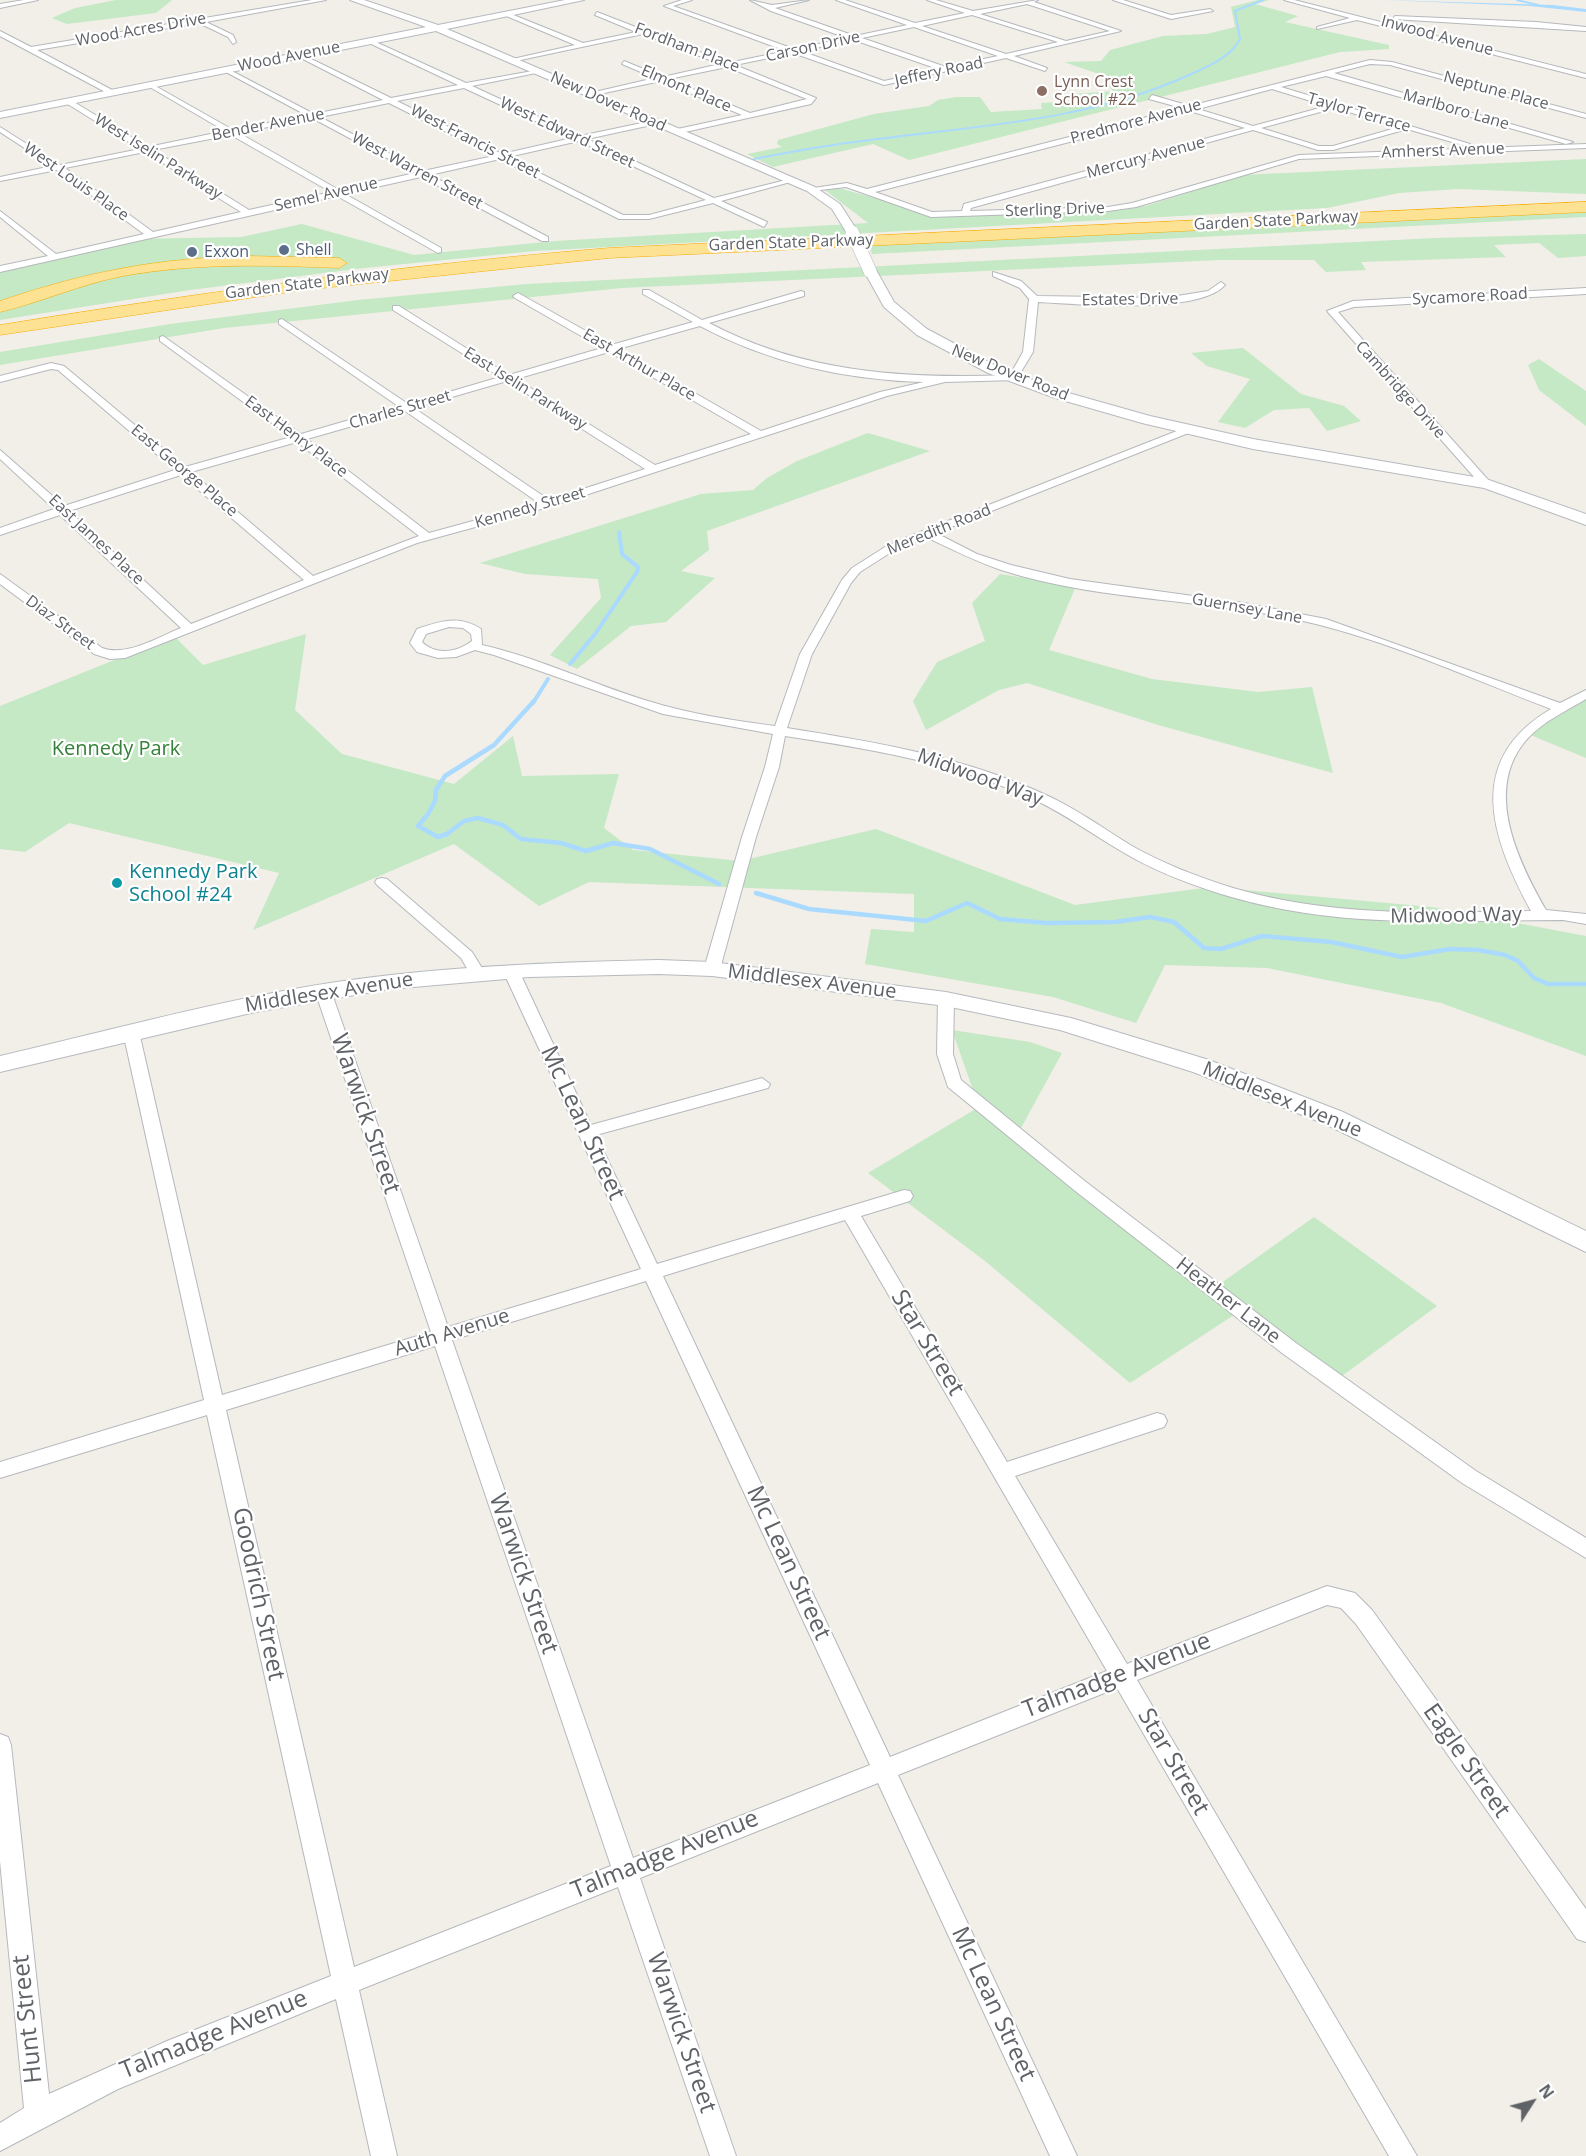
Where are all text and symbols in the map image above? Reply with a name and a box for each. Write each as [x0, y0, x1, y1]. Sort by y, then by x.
street label: Wood Acres Drive [74, 9, 208, 51]
street label: Inwood Avenue [1379, 12, 1495, 60]
street label: Fordham Place [632, 19, 742, 77]
street label: Carson Drive [764, 28, 862, 66]
street label: Wood Avenue [236, 38, 342, 76]
street label: Jeffery Road [893, 53, 985, 91]
street label: Elmont Place [638, 61, 734, 117]
street label: New Dover Road [547, 68, 669, 136]
street label: Neptune Place [1441, 68, 1551, 114]
place label: Lynn Crest School #22 [1054, 72, 1136, 110]
marker: Lynn Crest School #22 [1035, 84, 1049, 98]
street label: Marlboro Lane [1401, 86, 1511, 134]
street label: Taylor Terrace [1305, 89, 1413, 137]
street label: West Edward Street [497, 93, 637, 173]
street label: Predmore Avenue [1068, 95, 1204, 149]
street label: West Francis Street [407, 101, 543, 183]
street label: Bender Avenue [210, 105, 326, 145]
street label: West Iselin Parkway [91, 110, 225, 204]
street label: West Warren Street [348, 128, 486, 214]
street label: Mercury Avenue [1085, 133, 1207, 183]
street label: West Louis Place [20, 139, 132, 225]
street label: Amherst Avenue [1381, 139, 1505, 163]
street label: Semel Avenue [272, 174, 380, 216]
street label: Sterling Drive [1005, 199, 1105, 221]
street label: Garden State Parkway [1193, 207, 1359, 235]
street label: Garden State Parkway [708, 231, 874, 255]
place label: Shell [296, 240, 332, 260]
place label: Exxon [204, 242, 249, 262]
marker: Shell [277, 243, 291, 257]
marker: Exxon [185, 245, 199, 259]
street label: Garden State Parkway [224, 264, 390, 304]
street label: Sycamore Road [1412, 284, 1528, 310]
street label: Estates Drive [1081, 290, 1179, 310]
street label: East Arthur Place [579, 325, 699, 405]
street label: Cambridge Drive [1351, 337, 1449, 443]
street label: New Dover Road [949, 341, 1071, 405]
street label: East Iselin Parkway [460, 343, 590, 435]
street label: Charles Street [347, 386, 453, 434]
street label: East Henry Place [241, 392, 351, 482]
street label: East George Place [127, 421, 241, 521]
street label: Kennedy Street [473, 483, 587, 533]
street label: East James Place [44, 491, 148, 589]
street label: Meredith Road [884, 500, 994, 560]
street label: Guernsey Lane [1190, 590, 1304, 628]
street label: Diaz Street [22, 591, 98, 655]
park label: Kennedy Park [52, 737, 180, 761]
street label: Midwood Way [914, 744, 1046, 812]
place label: Kennedy Park School #24 [129, 860, 258, 907]
marker: Kennedy Park School #24 [110, 876, 124, 890]
street label: Midwood Way [1390, 903, 1522, 929]
street label: Middlesex Avenue [726, 960, 898, 1004]
street label: Middlesex Avenue [243, 968, 415, 1018]
street label: Warwick Street [324, 1030, 406, 1198]
street label: Mc Lean Street [534, 1041, 630, 1205]
street label: Middlesex Avenue [1199, 1057, 1365, 1143]
street label: Heather Lane [1171, 1253, 1285, 1349]
street label: Star Street [884, 1285, 970, 1401]
street label: Auth Avenue [392, 1304, 512, 1362]
street label: Mc Lean Street [740, 1481, 836, 1645]
street label: Warwick Street [482, 1490, 564, 1658]
street label: Goodrich Street [226, 1505, 290, 1683]
street label: Talmadge Avenue [1019, 1627, 1215, 1725]
street label: Eagle Street [1416, 1698, 1516, 1824]
street label: Star Street [1131, 1704, 1215, 1820]
street label: Talmadge Avenue [567, 1804, 763, 1906]
street label: Mc Lean Street [945, 1922, 1041, 2086]
street label: Warwick Street [640, 1949, 722, 2117]
street label: Hunt Street [7, 1953, 49, 2085]
street label: Talmadge Avenue [116, 1984, 312, 2086]
north arrow [1502, 2072, 1562, 2132]
text: N [1534, 2080, 1559, 2103]

